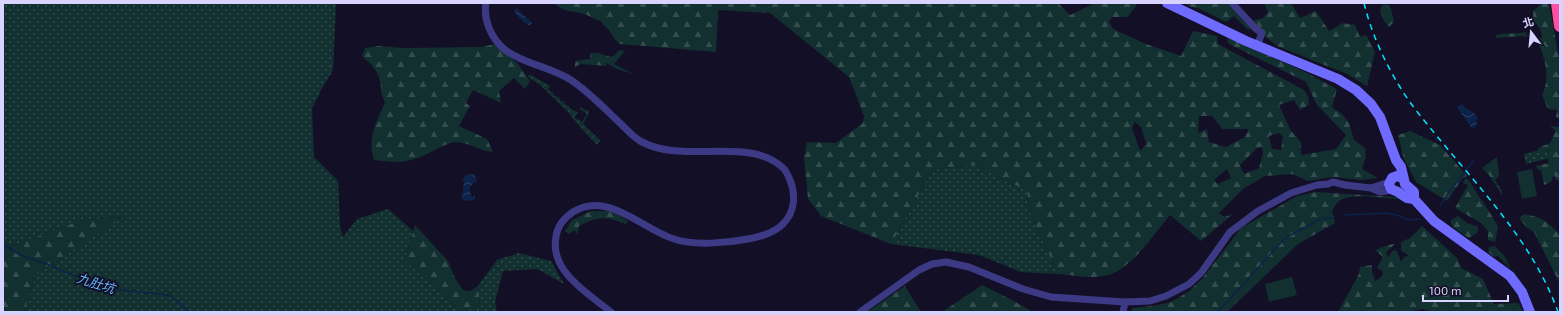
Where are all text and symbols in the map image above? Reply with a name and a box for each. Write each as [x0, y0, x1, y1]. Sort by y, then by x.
north arrow [1511, 12, 1551, 52]
text: 北 [1521, 14, 1535, 30]
water label: 九肚坑 [75, 270, 119, 297]
scale bar [1423, 277, 1508, 303]
text: 100 m [1429, 283, 1461, 297]

